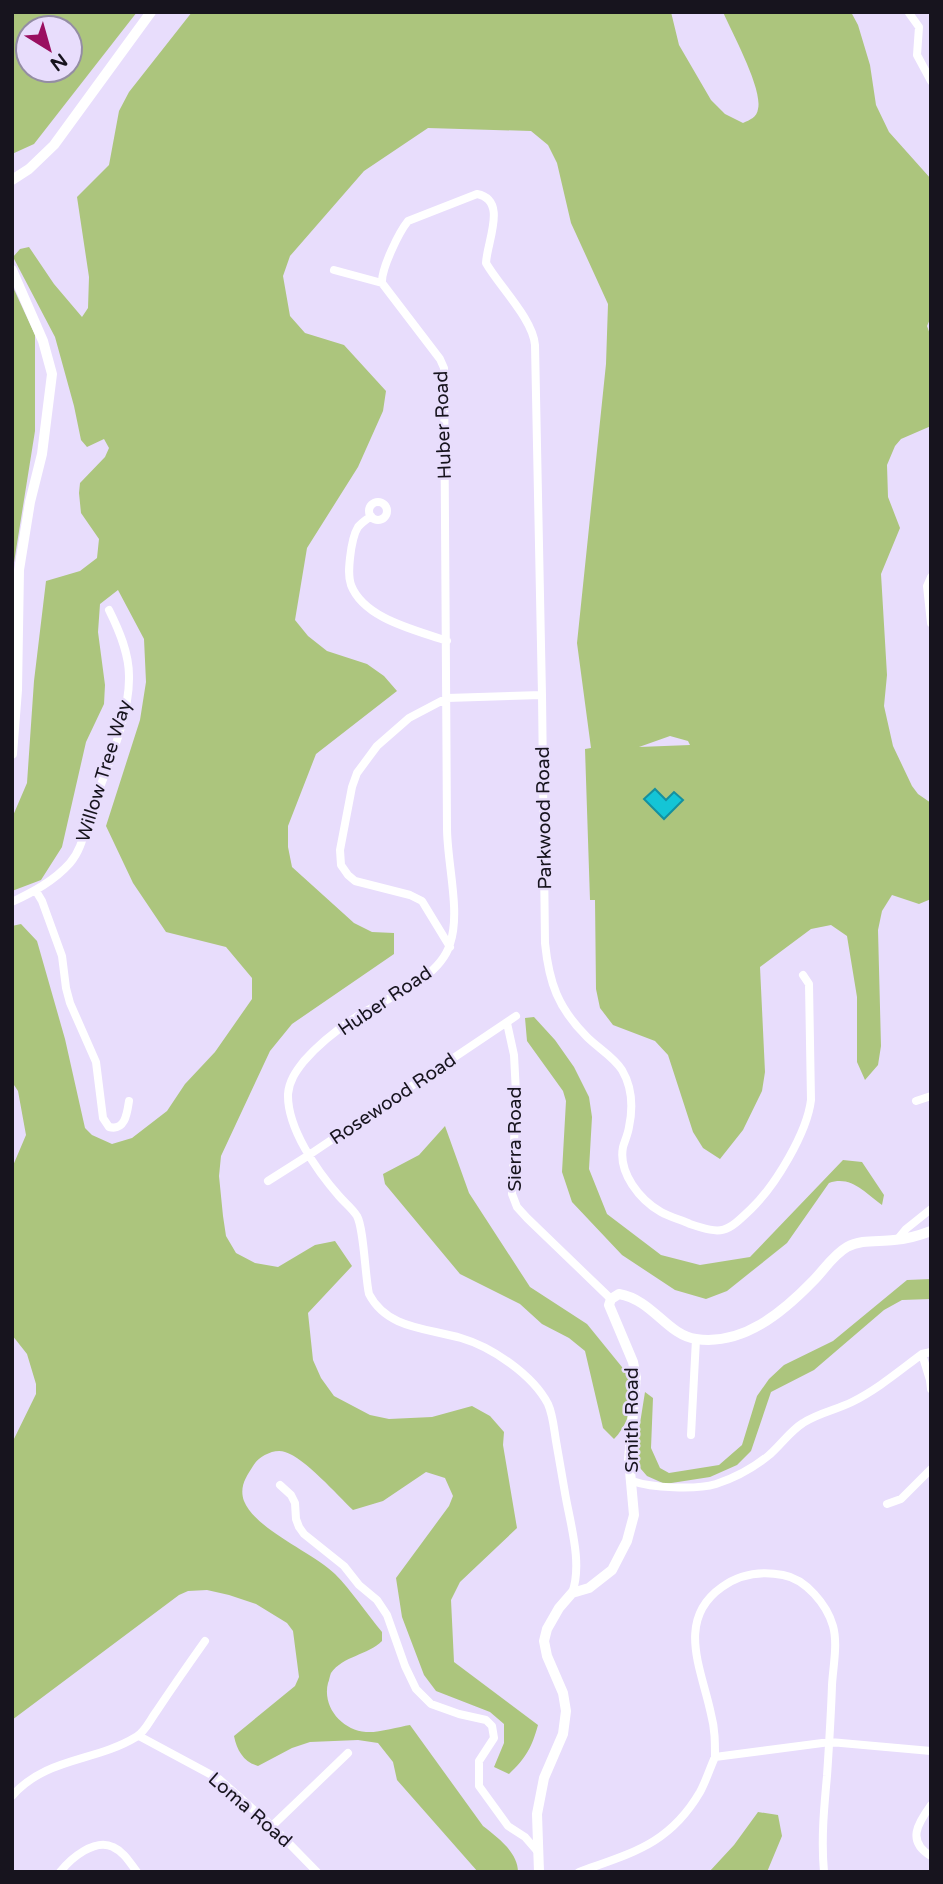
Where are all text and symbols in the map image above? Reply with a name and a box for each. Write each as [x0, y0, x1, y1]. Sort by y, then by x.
north arrow [14, 14, 84, 84]
text: N [46, 48, 71, 75]
street label: Huber Road [430, 370, 456, 480]
street label: Willow Tree Way [72, 697, 136, 845]
street label: Parkwood Road [532, 746, 556, 890]
street label: Huber Road [334, 962, 436, 1040]
street label: Rosewood Road [326, 1049, 460, 1149]
street label: Sierra Road [504, 1087, 526, 1191]
street label: Smith Road [621, 1367, 643, 1473]
street label: Loma Road [204, 1768, 296, 1852]

